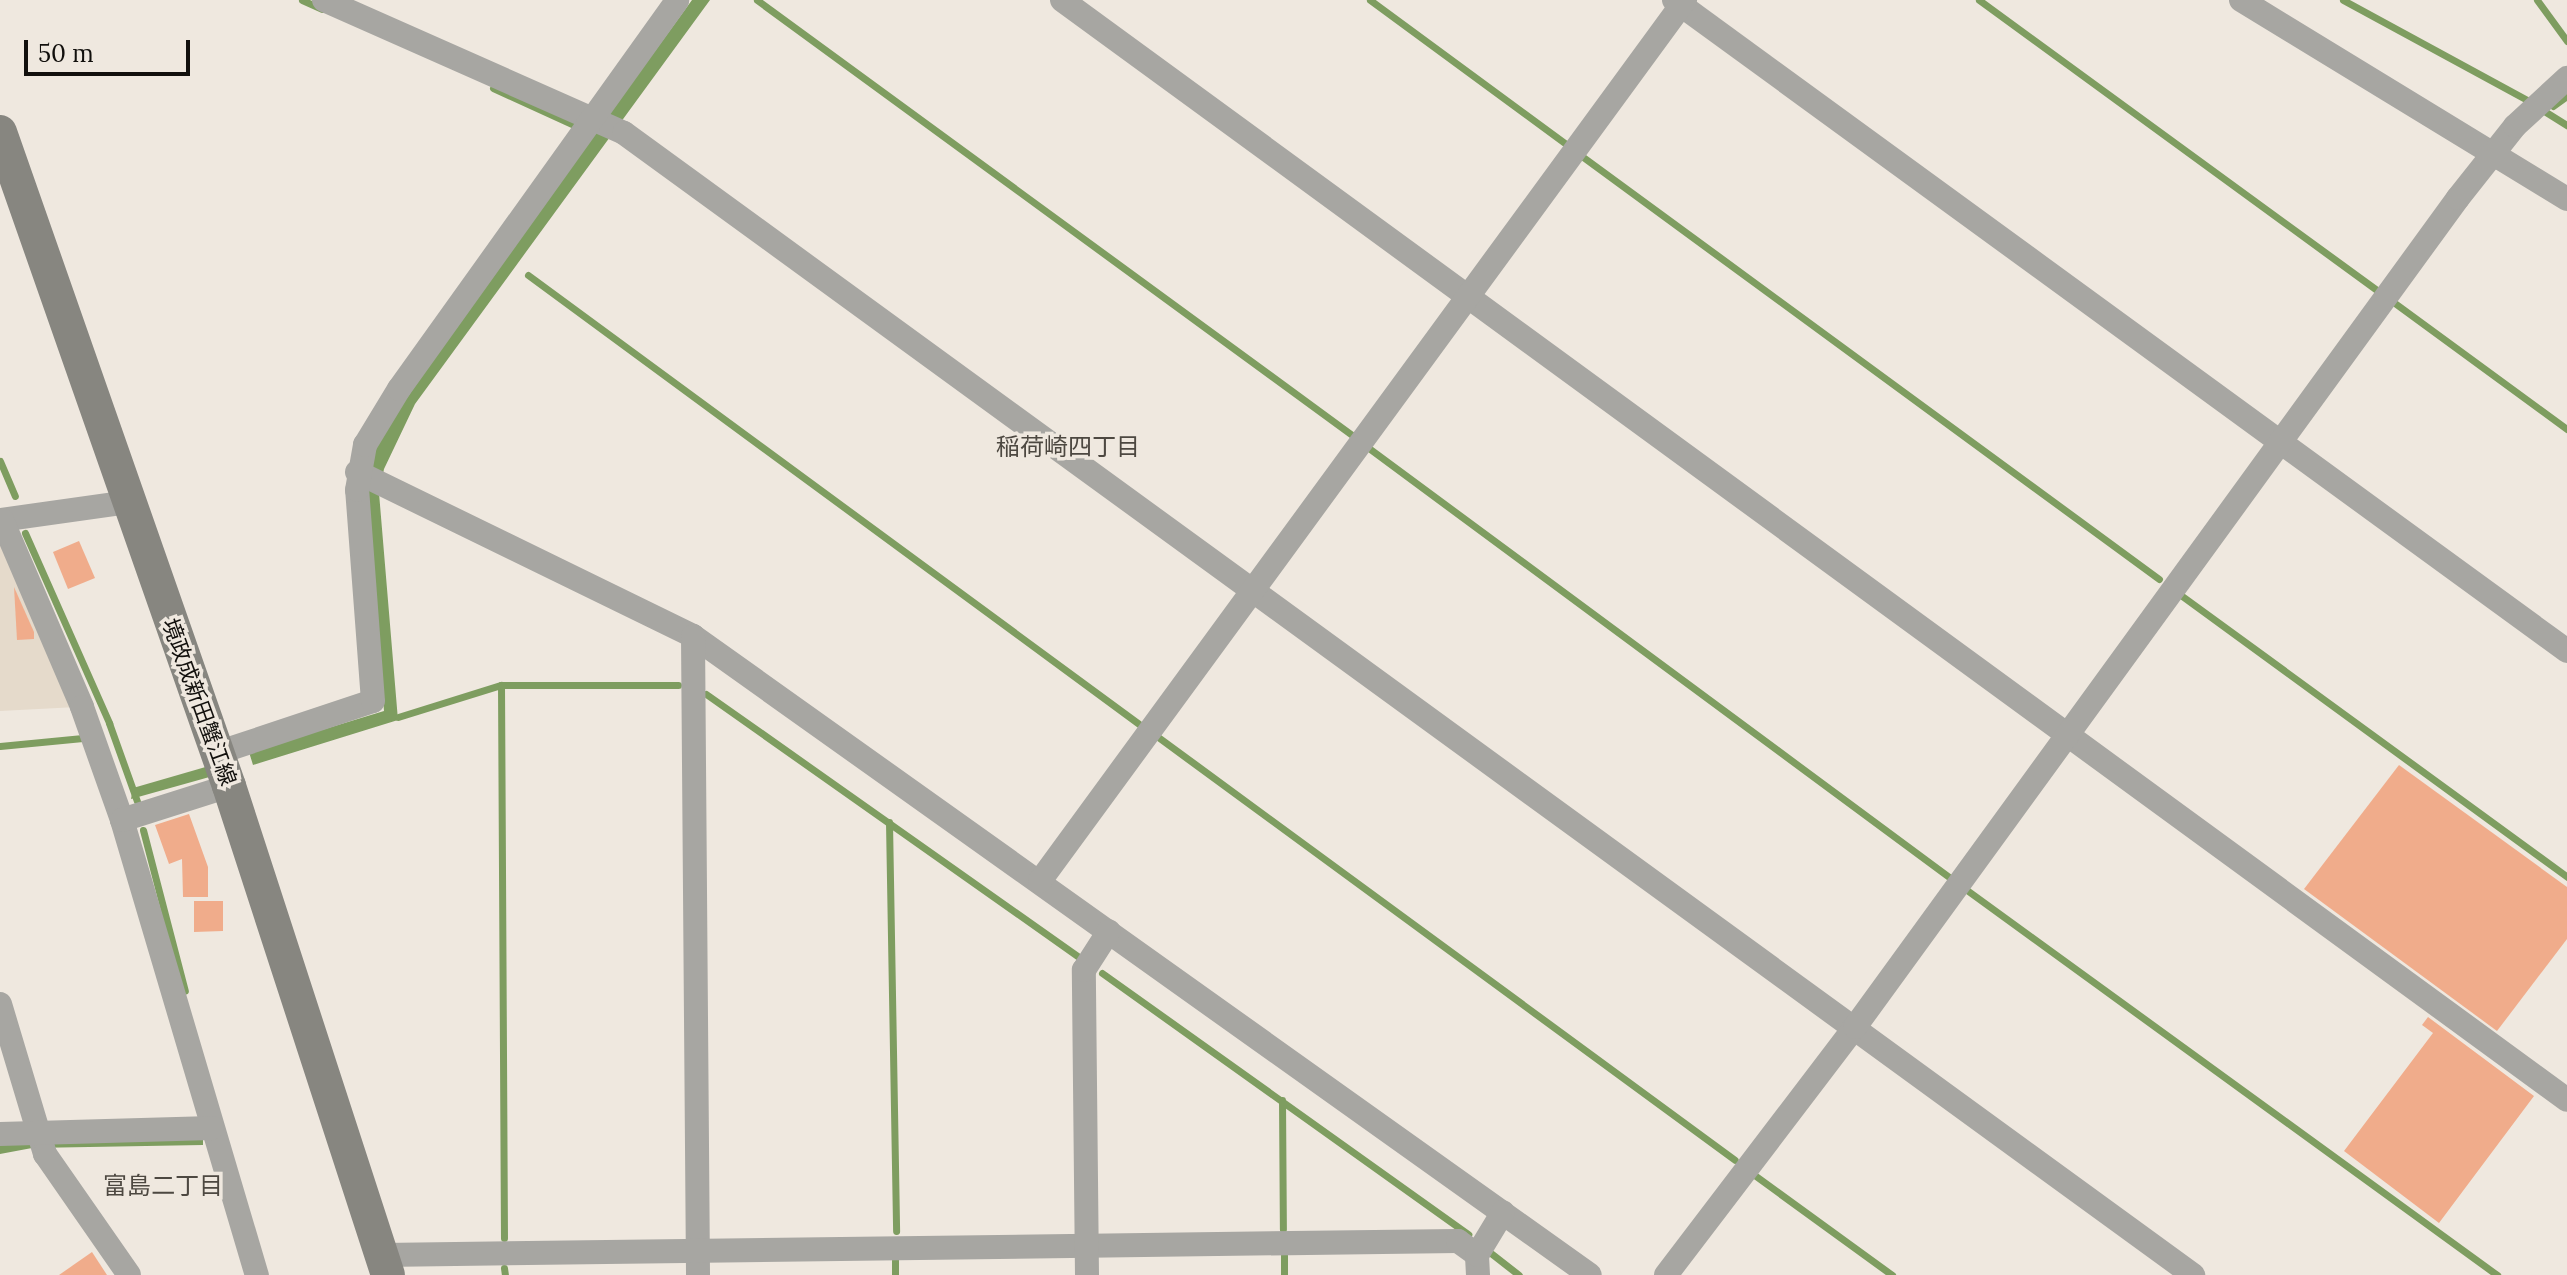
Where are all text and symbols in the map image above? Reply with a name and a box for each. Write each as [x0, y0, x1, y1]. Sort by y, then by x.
scale bar [28, 24, 194, 74]
text: 50 m [38, 38, 94, 69]
district label: 稲荷崎四丁目 [996, 433, 1140, 461]
street label: 境政成新田蟹江線 [156, 615, 242, 789]
district label: 富島二丁目 [103, 1172, 223, 1200]

